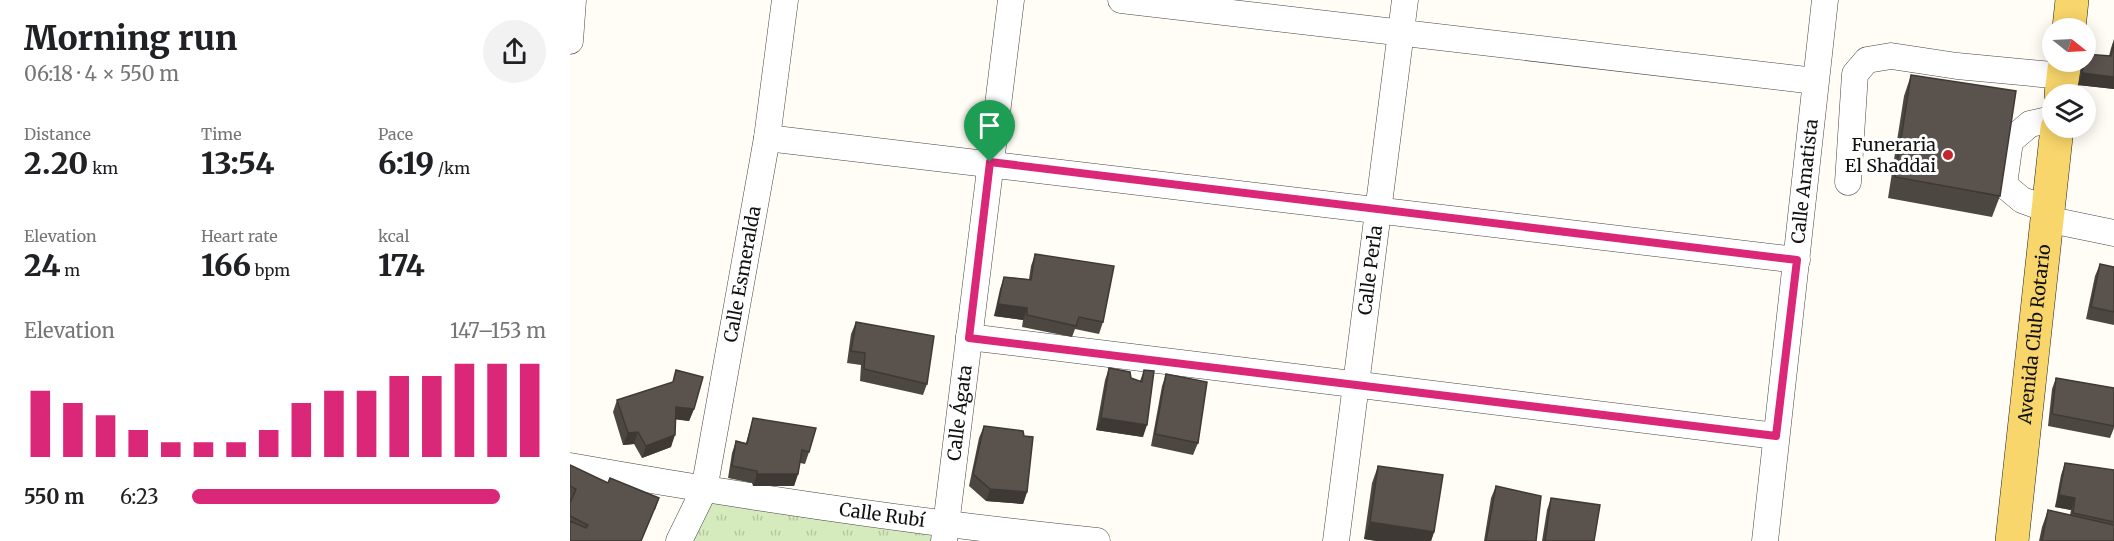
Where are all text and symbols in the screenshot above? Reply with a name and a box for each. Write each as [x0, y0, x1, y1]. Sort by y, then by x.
text: Morning run [24, 18, 237, 59]
north arrow [2042, 18, 2096, 72]
map controls [2042, 18, 2096, 138]
button: share [483, 20, 546, 83]
text: 06:18 · 4 × 550 m [24, 61, 179, 86]
button: layers [2042, 84, 2096, 138]
pin [964, 100, 1015, 162]
icon: arrive [973, 109, 1006, 142]
street label: Calle Amatista [1786, 117, 1823, 245]
text: Distance [24, 124, 91, 144]
text: Time [201, 124, 242, 144]
text: Pace [378, 124, 413, 144]
place label: Funeraria El Shaddai [1845, 133, 1936, 177]
text: 2.20 [24, 144, 88, 182]
text: 13:54 [201, 144, 275, 182]
text: 6:19 [378, 144, 434, 182]
marker: Funeraria El Shaddai [1941, 148, 1955, 162]
text: km [88, 158, 118, 178]
text: /km [434, 158, 470, 178]
street label: Calle Esmeralda [719, 204, 766, 344]
street label: Calle Perla [1353, 224, 1387, 316]
text: Elevation [24, 226, 97, 246]
text: Heart rate [201, 226, 278, 246]
text: kcal [378, 226, 409, 246]
street label: Avenida Club Rotario [2013, 243, 2055, 426]
text: 24 [24, 246, 60, 284]
text: 166 [201, 246, 251, 284]
text: 174 [378, 246, 425, 284]
text: m [60, 260, 80, 280]
text: bpm [251, 260, 290, 280]
text: Elevation [24, 318, 115, 343]
text: 147–153 m [450, 318, 546, 343]
street label: Calle Ágata [942, 363, 977, 462]
text: 550 m [24, 484, 84, 509]
text: 6:23 [120, 484, 159, 509]
street label: Calle Rubí [838, 497, 928, 532]

